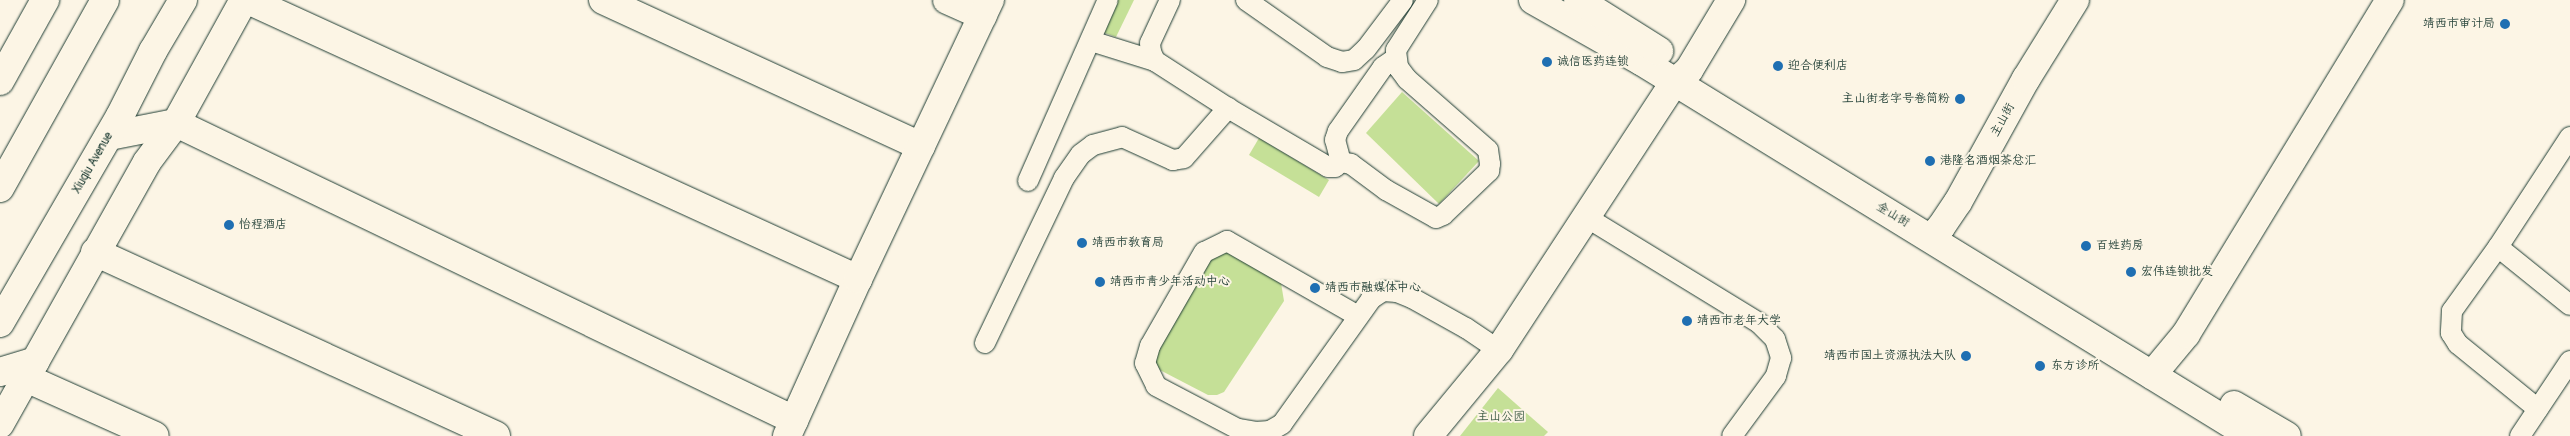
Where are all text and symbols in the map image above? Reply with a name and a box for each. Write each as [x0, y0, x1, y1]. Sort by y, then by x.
place label: 靖西市审计局 [2423, 17, 2495, 31]
marker: 靖西市审计局 [2499, 18, 2511, 30]
place label: 诚信医药连锁 [1557, 55, 1629, 69]
marker: 诚信医药连锁 [1541, 56, 1553, 68]
place label: 迎合便利店 [1788, 59, 1848, 73]
marker: 迎合便利店 [1772, 60, 1784, 72]
place label: 主山街老字号卷筒粉 [1842, 92, 1950, 106]
marker: 主山街老字号卷筒粉 [1954, 93, 1966, 105]
street label: 主山街 [1988, 101, 2018, 139]
street label: Xiuqiu Avenue [70, 130, 116, 196]
place label: 港隆名酒烟茶总汇 [1940, 154, 2036, 168]
marker: 港隆名酒烟茶总汇 [1924, 155, 1936, 167]
street label: 金山街 [1874, 200, 1912, 230]
place label: 怡程酒店 [239, 218, 287, 232]
marker: 怡程酒店 [223, 219, 235, 231]
place label: 靖西市教育局 [1092, 236, 1164, 250]
marker: 靖西市教育局 [1076, 237, 1088, 249]
place label: 百姓药房 [2096, 239, 2144, 253]
marker: 百姓药房 [2080, 240, 2092, 252]
place label: 宏伟连锁批发 [2141, 265, 2213, 279]
marker: 宏伟连锁批发 [2125, 266, 2137, 278]
place label: 靖西市青少年活动中心 [1110, 275, 1230, 289]
marker: 靖西市青少年活动中心 [1094, 276, 1106, 288]
place label: 靖西市融媒体中心 [1325, 281, 1421, 295]
marker: 靖西市融媒体中心 [1309, 282, 1321, 294]
place label: 靖西市老年大学 [1697, 314, 1781, 328]
marker: 靖西市老年大学 [1681, 315, 1693, 327]
place label: 靖西市国土资源执法大队 [1824, 349, 1956, 363]
marker: 靖西市国土资源执法大队 [1960, 350, 1972, 362]
marker: 东方诊所 [2033, 359, 2047, 373]
place label: 东方诊所 [2051, 359, 2099, 373]
park label: 主山公园 [1477, 410, 1525, 424]

